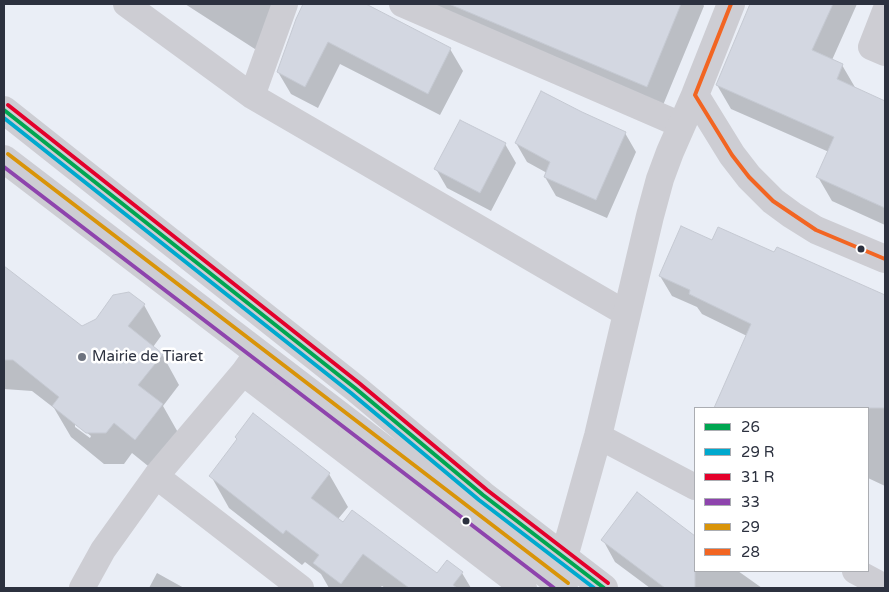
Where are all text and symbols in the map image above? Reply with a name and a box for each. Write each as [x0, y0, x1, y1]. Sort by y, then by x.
unlabelled marker [856, 244, 866, 254]
place label: Mairie de Tiaret [92, 348, 203, 366]
marker: Mairie de Tiaret [76, 351, 88, 363]
legend [694, 407, 869, 572]
text: 26 [741, 418, 760, 436]
text: 29 R [741, 443, 774, 461]
text: 31 R [741, 468, 774, 486]
text: 33 [741, 493, 760, 511]
unlabelled marker [461, 516, 471, 526]
text: 29 [741, 518, 760, 536]
text: 28 [741, 543, 760, 561]

